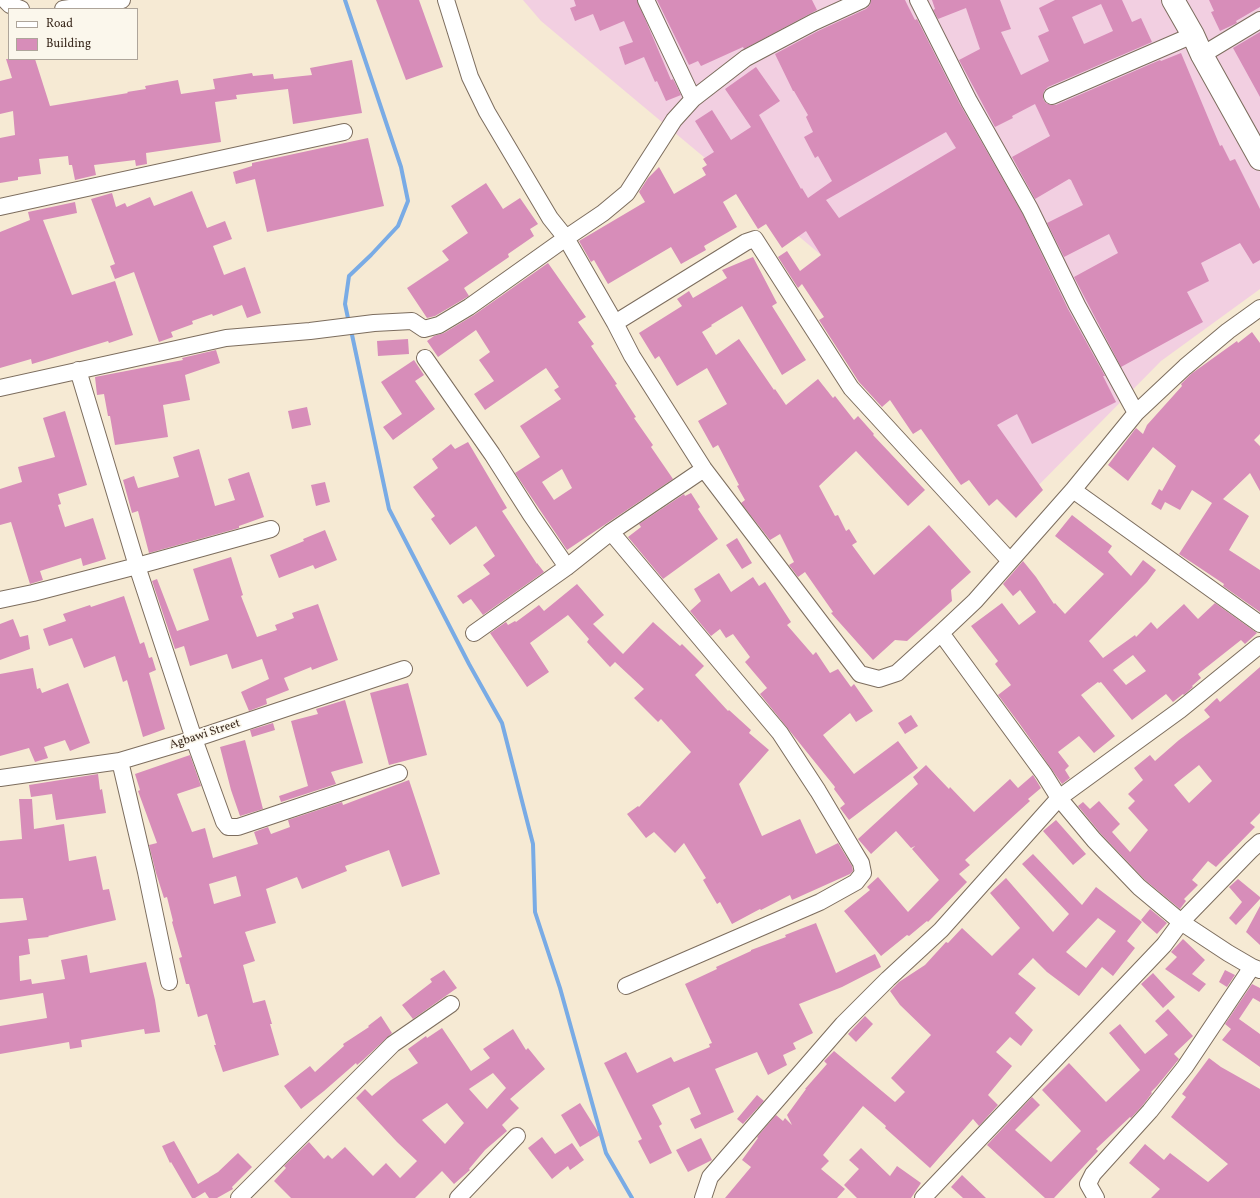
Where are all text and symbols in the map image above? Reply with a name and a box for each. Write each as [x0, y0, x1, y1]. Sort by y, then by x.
legend [8, 8, 138, 60]
text: Road [46, 16, 73, 32]
text: Building [46, 36, 91, 52]
street label: Agbawi Street [168, 717, 242, 753]

